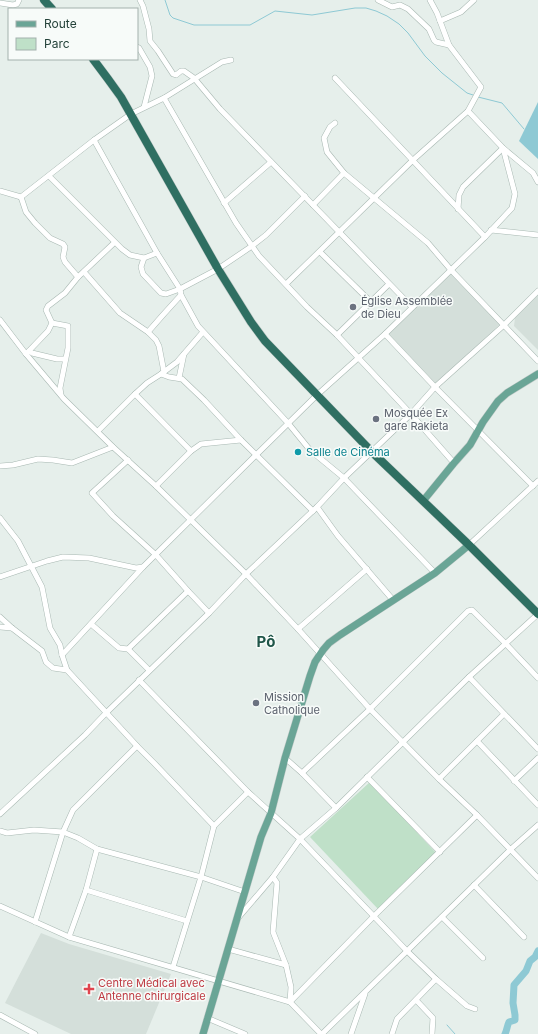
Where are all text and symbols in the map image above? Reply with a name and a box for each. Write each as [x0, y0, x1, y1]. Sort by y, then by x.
legend [8, 8, 138, 60]
text: Route [44, 16, 77, 31]
text: Parc [44, 36, 70, 51]
place label: Église Assemblée de Dieu [361, 294, 452, 321]
marker: Église Assemblée de Dieu [348, 302, 358, 312]
place label: Mosquée Ex gare Rakieta [384, 406, 449, 433]
marker: Mosquée Ex gare Rakieta [371, 414, 381, 424]
place label: Salle de Cinéma [306, 445, 390, 459]
marker: Salle de Cinéma [293, 447, 303, 457]
district label: Pô [257, 632, 275, 651]
place label: Mission Catholique [264, 690, 320, 717]
marker: Mission Catholique [251, 698, 261, 708]
place label: Centre Médical avec Antenne chirurgicale [98, 976, 206, 1003]
marker: Centre Médical avec Antenne chirurgicale [83, 983, 95, 995]

